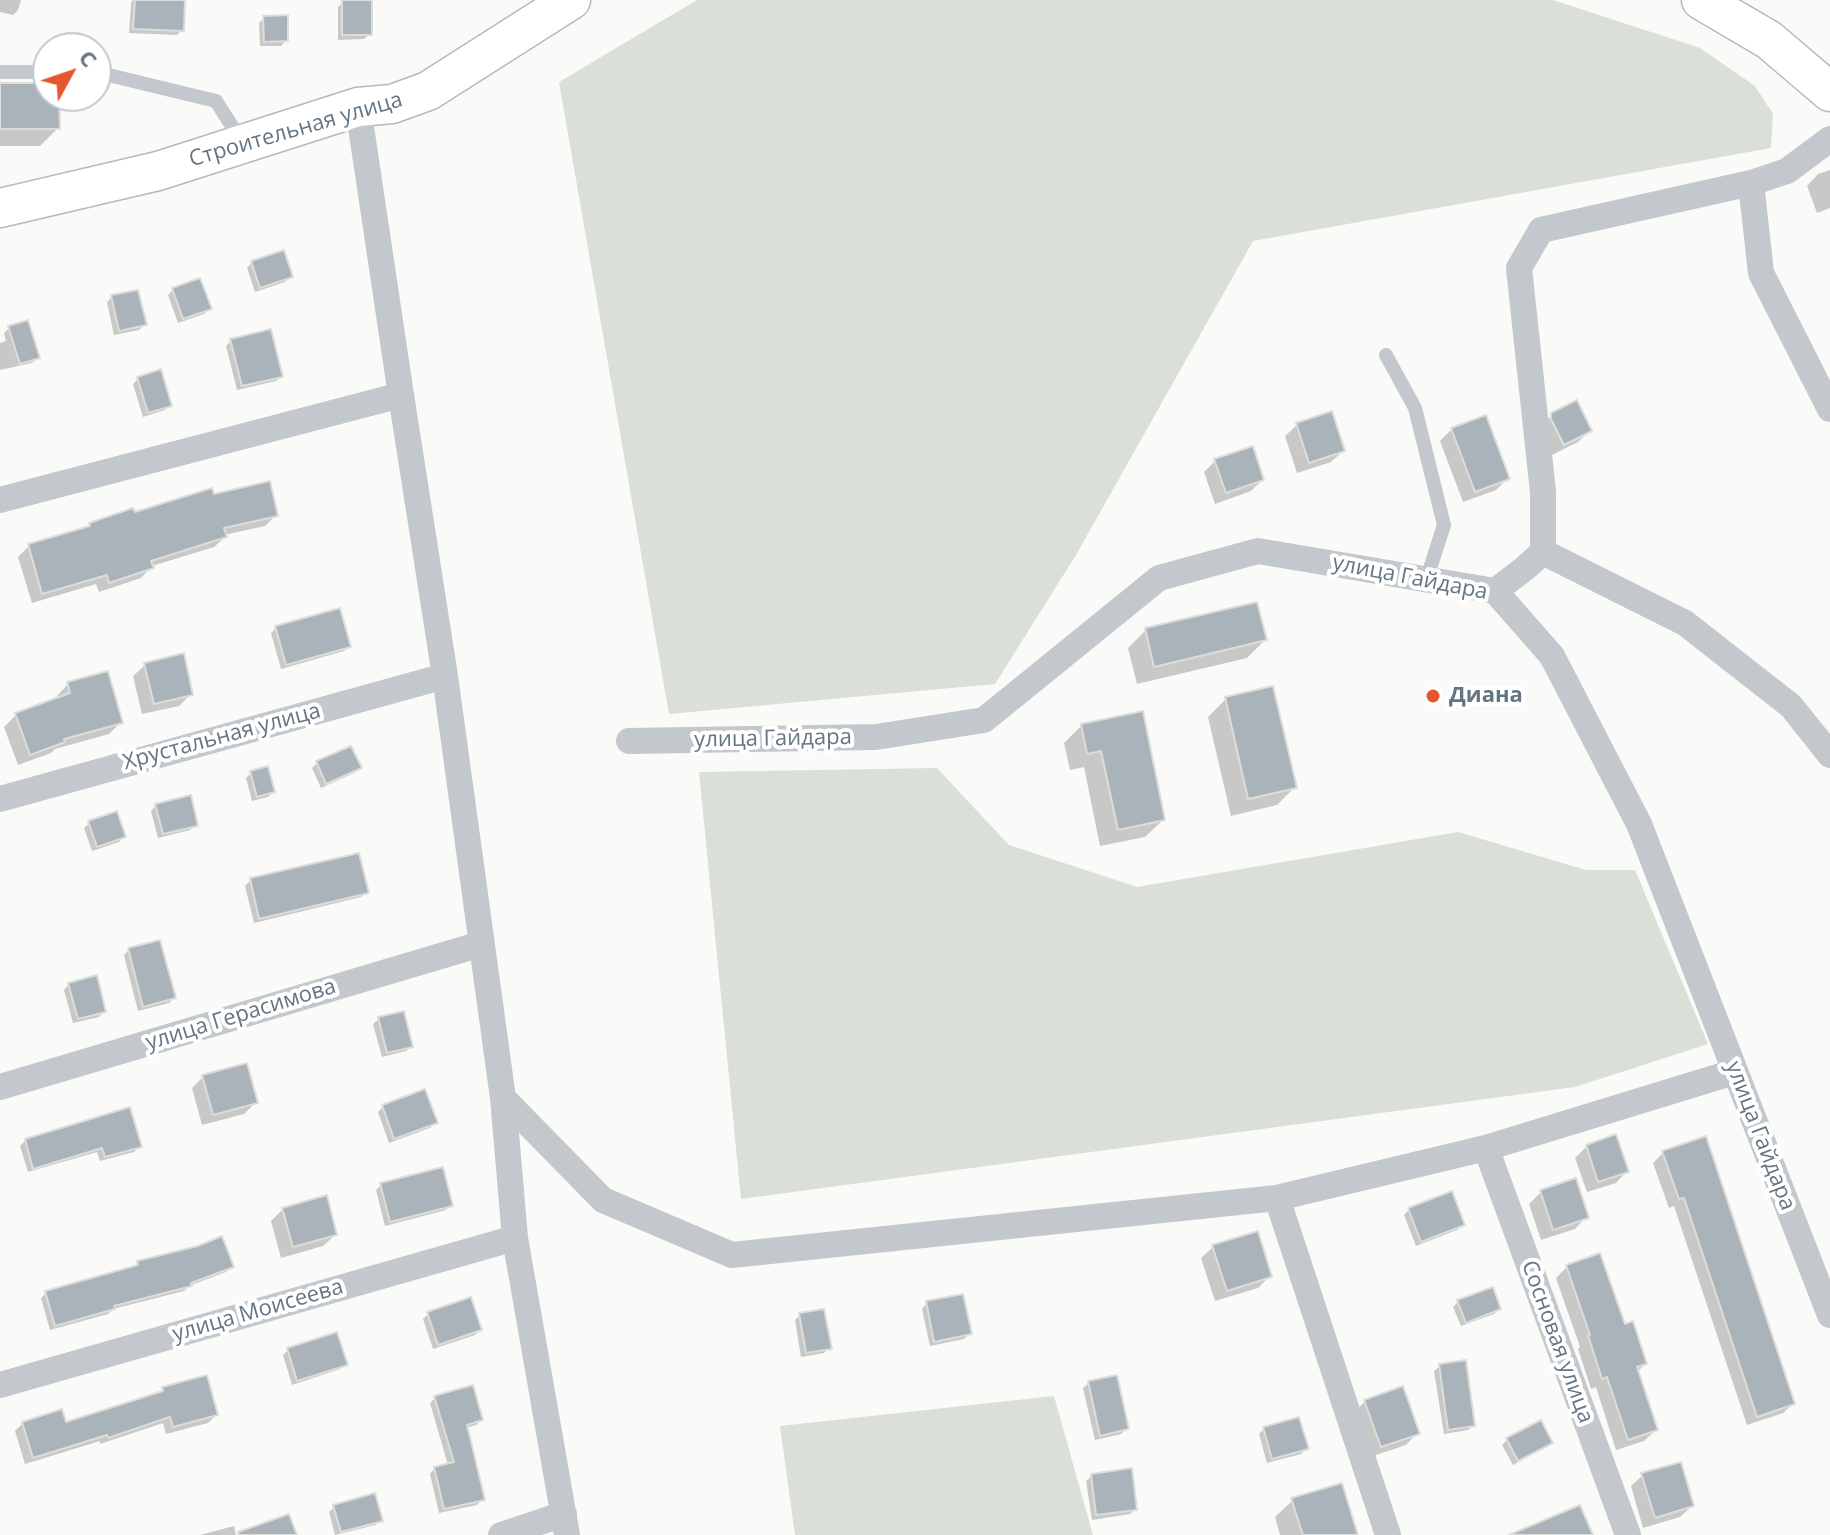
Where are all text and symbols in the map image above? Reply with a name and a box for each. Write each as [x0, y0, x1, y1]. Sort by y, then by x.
north arrow [32, 32, 112, 112]
text: С [73, 43, 105, 73]
street label: Строительная улица [186, 87, 406, 173]
street label: улица Гайдара [1330, 550, 1490, 606]
place label: Диана [1449, 683, 1523, 709]
marker: Диана [1424, 687, 1442, 705]
street label: Хрустальная улица [120, 698, 324, 776]
street label: улица Гайдара [694, 724, 852, 754]
street label: улица Герасимова [143, 973, 339, 1057]
street label: улица Гайдара [1719, 1058, 1801, 1214]
street label: Сосновая улица [1515, 1257, 1599, 1427]
street label: улица Моисеева [170, 1274, 346, 1348]

